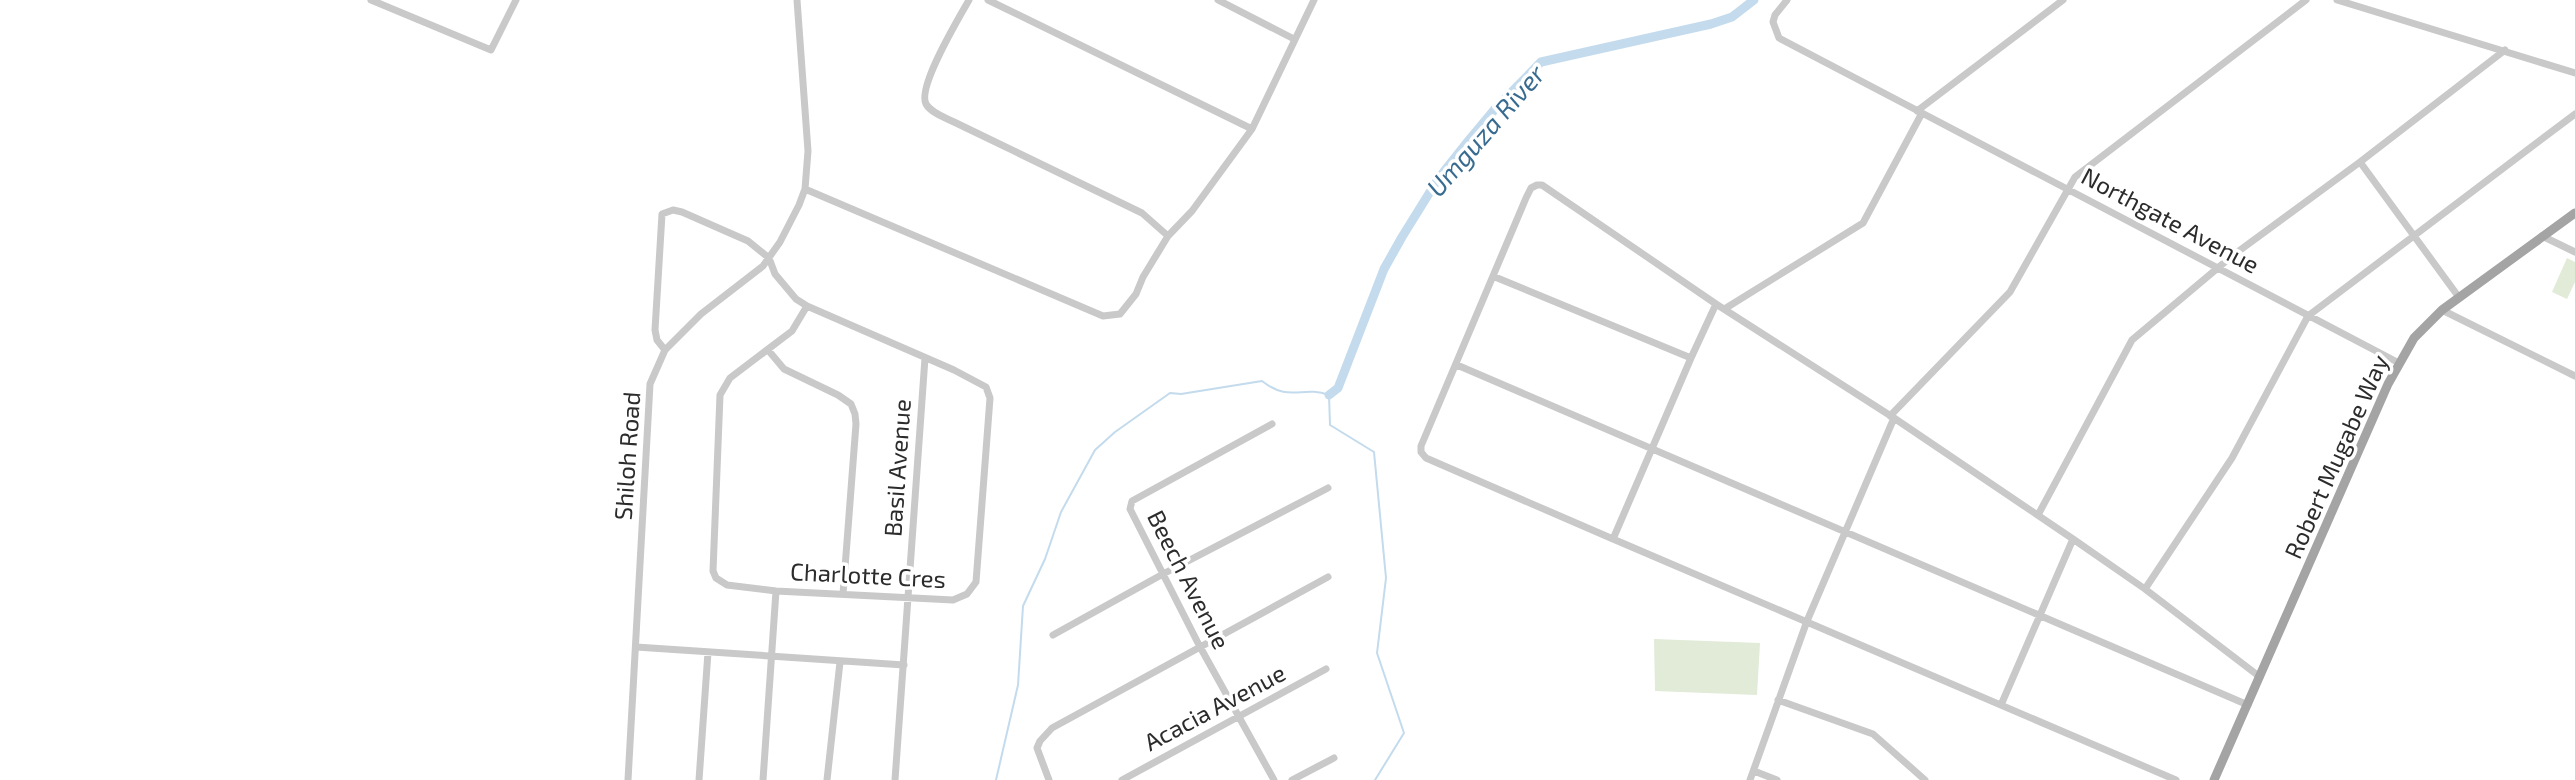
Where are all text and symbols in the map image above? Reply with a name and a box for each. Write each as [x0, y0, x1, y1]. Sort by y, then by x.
water label: Umguza River [1419, 57, 1551, 202]
street label: Northgate Avenue [2077, 161, 2264, 279]
street label: Robert Mugabe Way [2278, 350, 2394, 563]
street label: Shiloh Road [608, 391, 645, 521]
street label: Basil Avenue [877, 398, 916, 538]
street label: Beech Avenue [1142, 505, 1237, 653]
street label: Charlotte Cres [790, 556, 947, 593]
street label: Acacia Avenue [1139, 657, 1290, 756]

